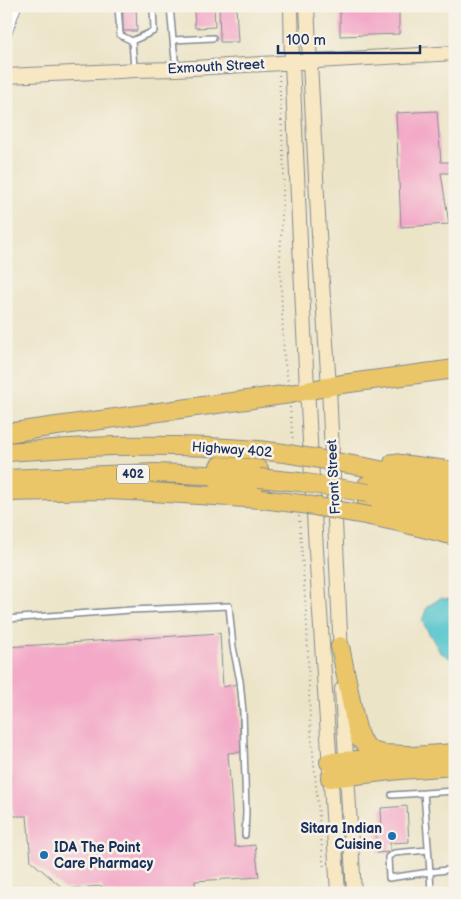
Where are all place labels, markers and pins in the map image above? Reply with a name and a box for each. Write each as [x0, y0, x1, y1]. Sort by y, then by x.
place label: Sitara Indian Cuisine [300, 820, 382, 853]
marker: Sitara Indian Cuisine [386, 830, 398, 842]
place label: IDA The Point Care Pharmacy [54, 839, 154, 872]
marker: IDA The Point Care Pharmacy [38, 849, 50, 861]

